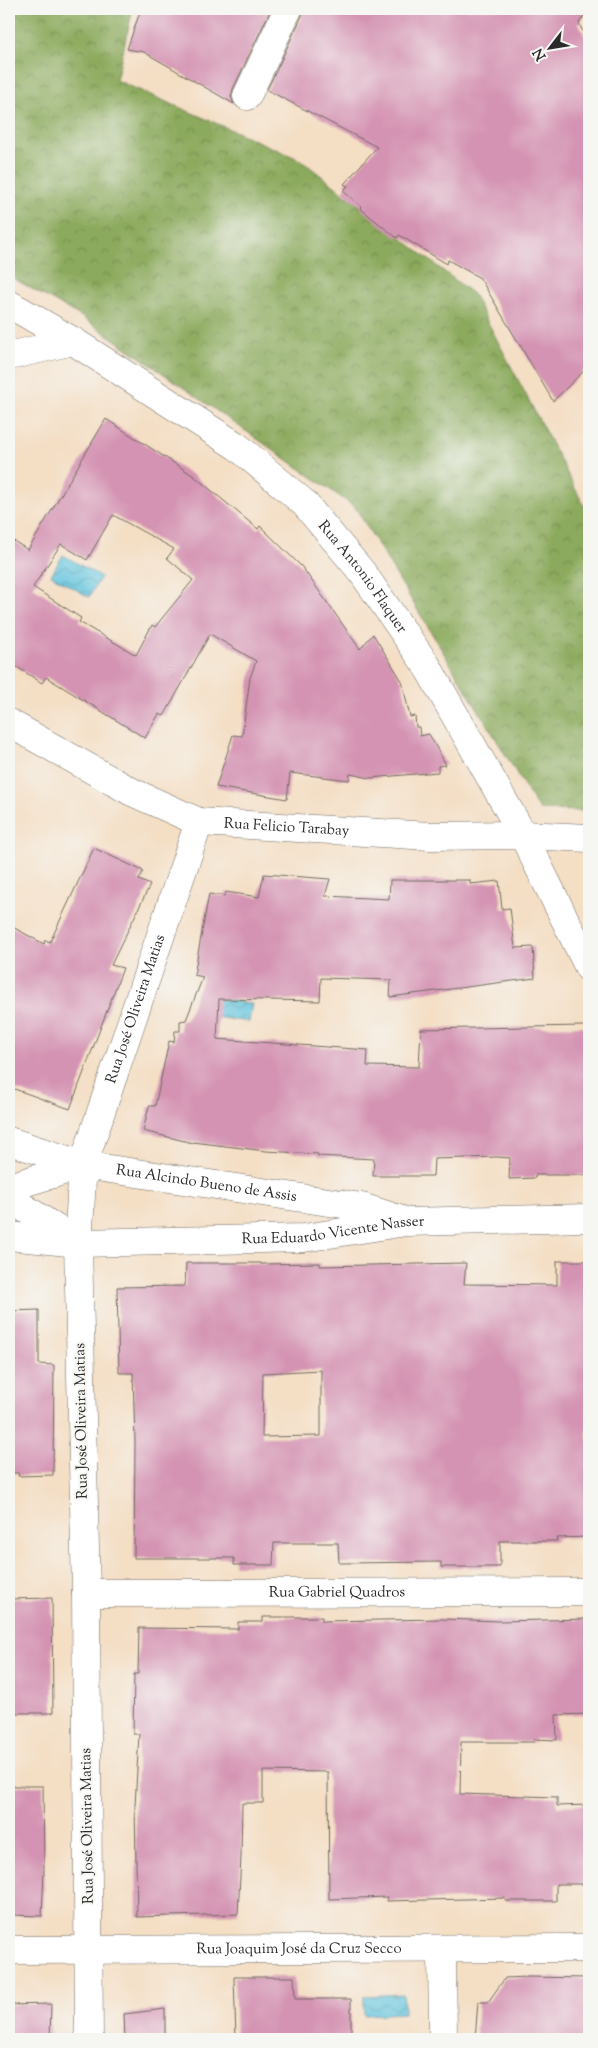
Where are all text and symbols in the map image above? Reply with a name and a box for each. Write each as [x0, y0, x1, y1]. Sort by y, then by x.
north arrow [526, 22, 576, 72]
text: N [529, 44, 552, 64]
street label: Rua Antonio Flaquer [313, 516, 412, 638]
street label: Rua Felicio Tarabay [223, 813, 350, 842]
street label: Rua José Oliveira Matias [101, 932, 171, 1086]
street label: Rua Alcindo Bueno de Assis [114, 1160, 298, 1208]
street label: Rua Eduardo Vicente Nasser [241, 1211, 425, 1250]
street label: Rua José Oliveira Matias [70, 1343, 94, 1499]
street label: Rua Gabriel Quadros [269, 1582, 405, 1603]
street label: Rua José Oliveira Matias [76, 1748, 100, 1904]
street label: Rua Joaquim José da Cruz Secco [196, 1938, 402, 1960]

